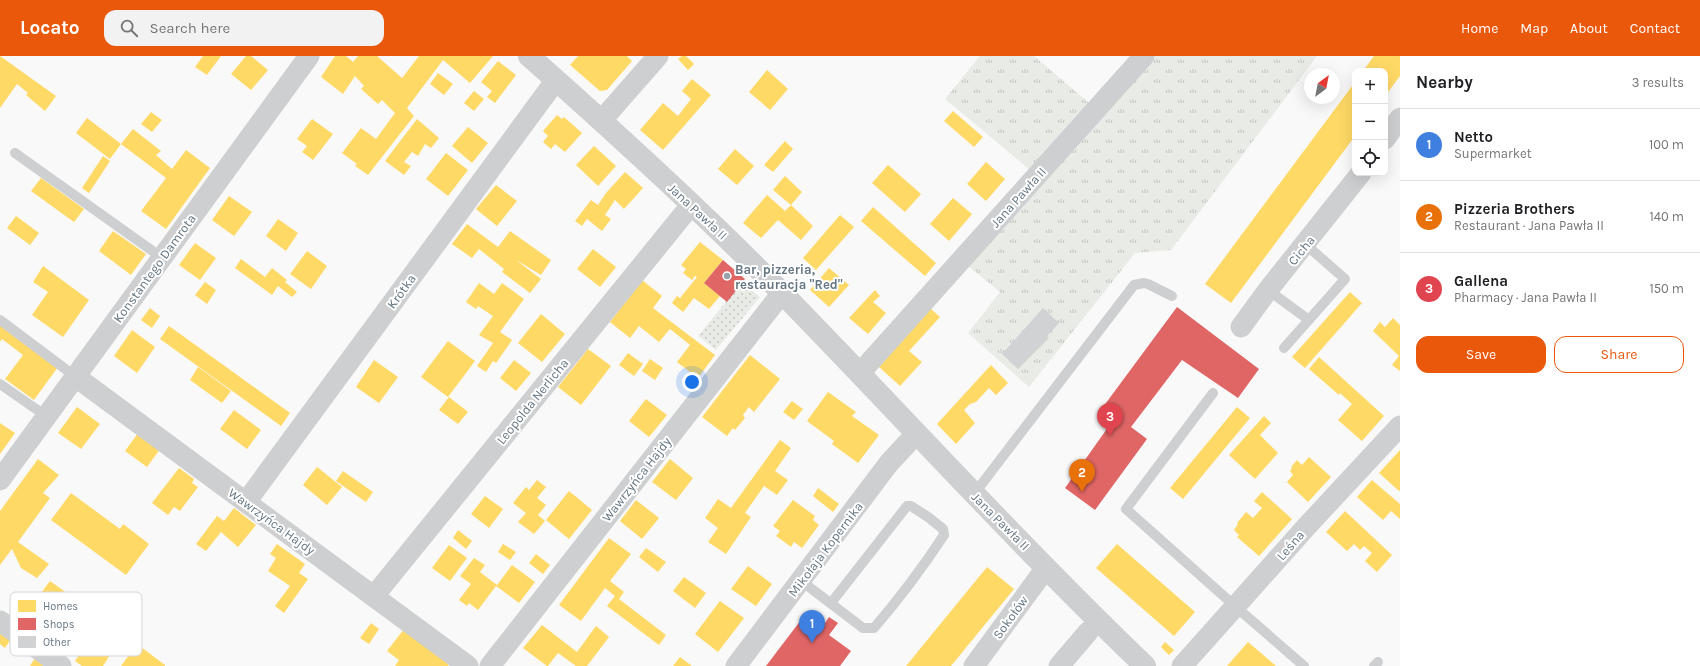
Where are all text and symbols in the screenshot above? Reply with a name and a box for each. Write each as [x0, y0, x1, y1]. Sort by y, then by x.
search box [104, 10, 384, 46]
text: Locato [20, 17, 80, 39]
icon: search [118, 17, 140, 39]
text: Search here [150, 19, 230, 37]
text: Home [1461, 20, 1498, 37]
text: Map [1520, 20, 1548, 37]
text: About [1570, 20, 1608, 37]
text: Contact [1630, 20, 1680, 37]
north arrow [1304, 68, 1340, 104]
map controls [1352, 68, 1388, 176]
button: + [1352, 68, 1388, 104]
text: Nearby [1416, 72, 1473, 92]
text: 3 results [1632, 75, 1684, 90]
button: − [1352, 104, 1388, 140]
text: Netto [1454, 128, 1493, 146]
text: 1 [1427, 137, 1431, 152]
text: 100 m [1649, 137, 1684, 152]
button: locate [1352, 140, 1388, 176]
text: Supermarket [1454, 146, 1532, 161]
street label: Jana Pawła II [988, 164, 1049, 230]
street label: Jana Pawła II [665, 180, 730, 243]
text: Pizzeria Brothers [1454, 200, 1575, 218]
text: 2 [1425, 209, 1433, 224]
text: 140 m [1649, 209, 1684, 224]
street label: Konstantego Damrota [110, 211, 199, 325]
text: Restaurant · Jana Pawła II [1454, 218, 1604, 233]
street label: Cicha [1285, 233, 1318, 268]
place label: Bar, pizzeria, restauracja "Red" [735, 262, 843, 292]
street label: Krótka [384, 271, 419, 312]
marker: Bar, pizzeria, restauracja "Red" [722, 271, 732, 281]
text: Gallena [1454, 272, 1508, 290]
text: 3 [1425, 281, 1433, 296]
text: 150 m [1649, 281, 1684, 296]
text: Pharmacy · Jana Pawła II [1454, 290, 1597, 305]
button: Save [1416, 336, 1546, 373]
button: Share [1554, 336, 1684, 373]
street label: Leopolda Nerlicha [493, 356, 571, 447]
your location [682, 372, 702, 392]
pin: 3 [1097, 403, 1123, 436]
street label: Wawrzyńca Hajdy [599, 434, 674, 525]
pin: 2 [1069, 459, 1095, 492]
street label: Wawrzyńca Hajdy [226, 485, 318, 558]
street label: Jana Pawła II [969, 489, 1033, 553]
street label: Mikołaja Kopernika [785, 499, 866, 600]
street label: Leśna [1273, 527, 1307, 563]
legend [10, 592, 142, 656]
street label: Sokołów [990, 592, 1031, 642]
text: Homes [43, 600, 78, 613]
pin: 1 [799, 610, 825, 643]
text: Shops [43, 618, 75, 631]
text: Other [43, 636, 71, 649]

